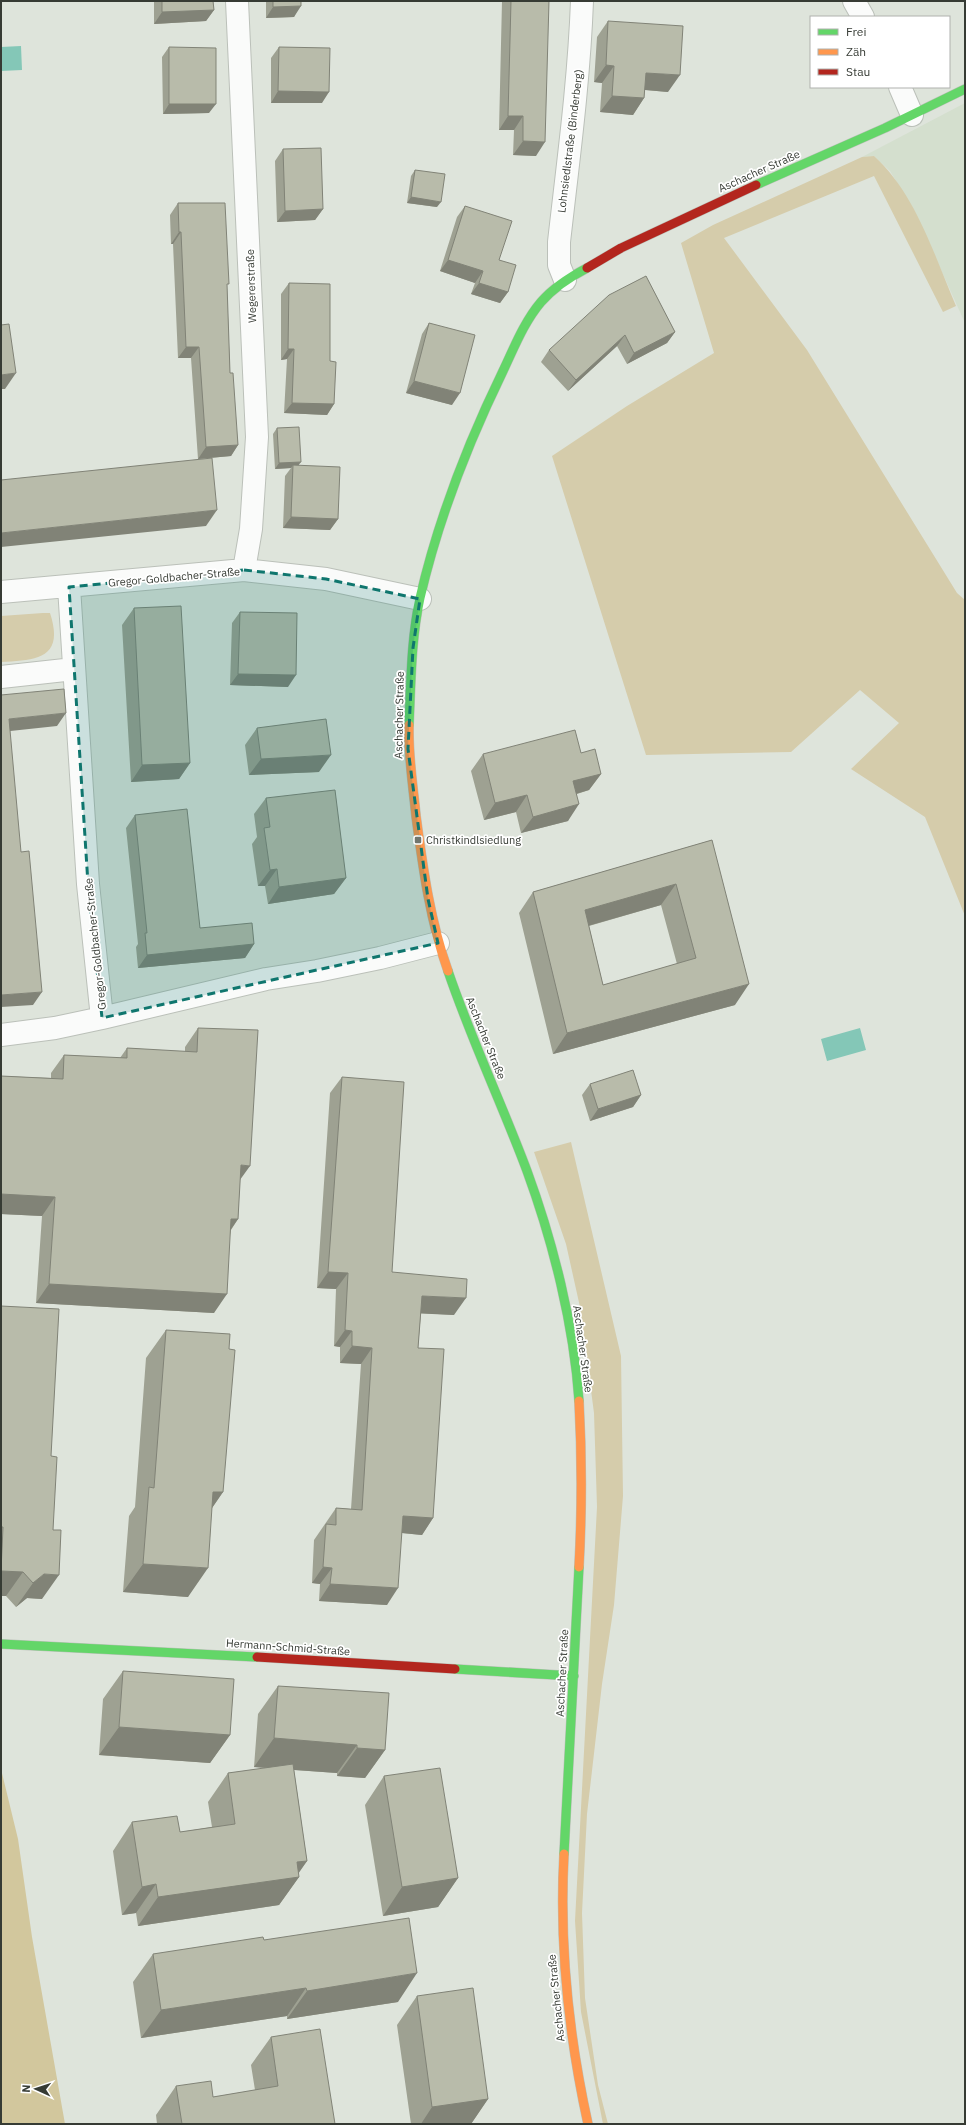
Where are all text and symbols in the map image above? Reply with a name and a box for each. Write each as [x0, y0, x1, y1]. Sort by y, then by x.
legend [810, 16, 950, 88]
text: Frei [846, 24, 866, 39]
text: Zäh [846, 44, 866, 59]
text: Stau [846, 64, 870, 79]
street label: Lohnsiedlstraße (Binderberg) [554, 68, 586, 214]
street label: Aschacher Straße [716, 147, 802, 195]
street label: Wegererstraße [243, 249, 259, 323]
street label: Gregor-Goldbacher-Straße [107, 564, 241, 590]
street label: Aschacher Straße [391, 671, 407, 759]
place label: Christkindlsiedlung [426, 833, 521, 847]
marker: Christkindlsiedlung [413, 835, 423, 845]
street label: Gregor-Goldbacher-Straße [81, 877, 109, 1011]
street label: Aschacher Straße [463, 995, 509, 1081]
street label: Aschacher Straße [570, 1305, 596, 1393]
street label: Aschacher Straße [553, 1629, 571, 1717]
street label: Hermann-Schmid-Straße [226, 1636, 350, 1658]
street label: Aschacher Straße [544, 1954, 568, 2042]
north arrow [16, 2069, 56, 2109]
text: N [19, 2084, 33, 2093]

